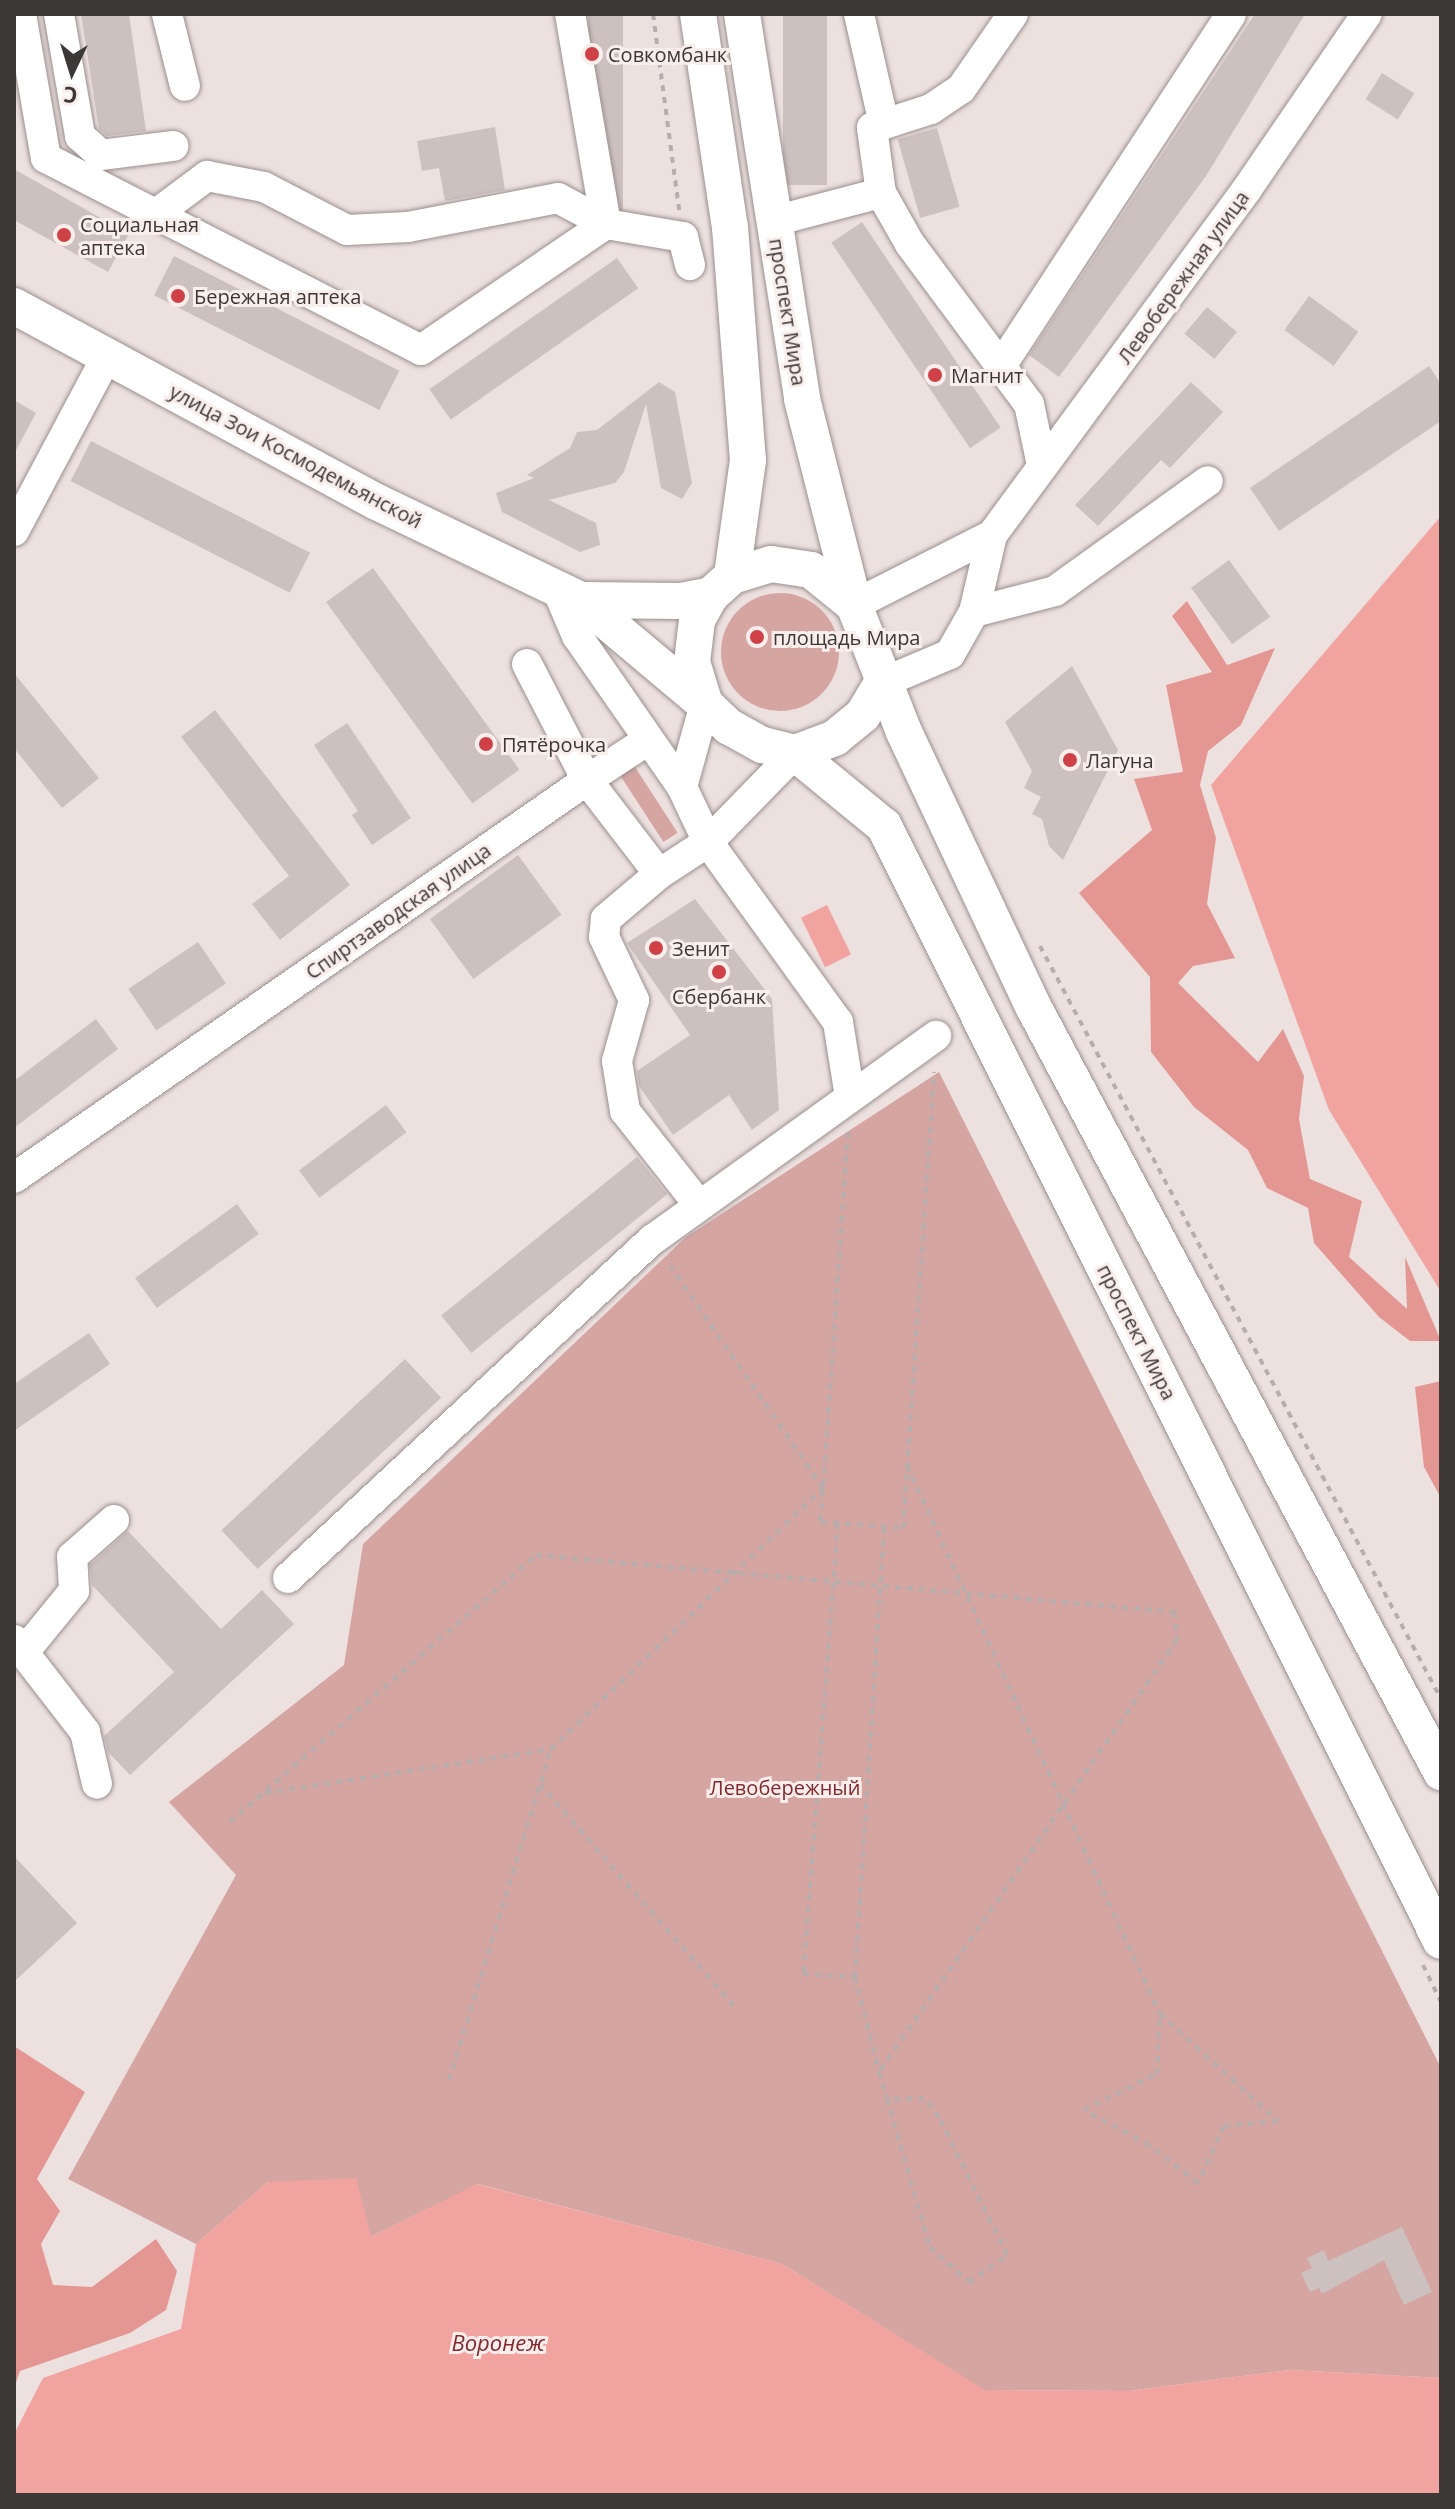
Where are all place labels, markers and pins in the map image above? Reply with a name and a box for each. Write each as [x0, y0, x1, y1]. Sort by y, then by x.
place label: Совкомбанк [608, 42, 727, 66]
marker: Совкомбанк [583, 45, 601, 63]
place label: Социальная аптека [80, 212, 199, 259]
marker: Социальная аптека [55, 226, 73, 244]
place label: Бережная аптека [194, 284, 361, 308]
marker: Бережная аптека [169, 287, 187, 305]
place label: Магнит [951, 363, 1024, 387]
marker: Магнит [926, 366, 944, 384]
place label: площадь Мира [773, 625, 920, 649]
marker: площадь Мира [748, 628, 766, 646]
place label: Пятёрочка [502, 732, 606, 756]
marker: Пятёрочка [477, 735, 495, 753]
place label: Лагуна [1086, 748, 1154, 772]
marker: Лагуна [1061, 751, 1079, 769]
place label: Зенит [672, 936, 730, 960]
marker: Зенит [647, 939, 665, 957]
marker: Сбербанк [710, 963, 728, 981]
place label: Сбербанк [672, 984, 766, 1008]

